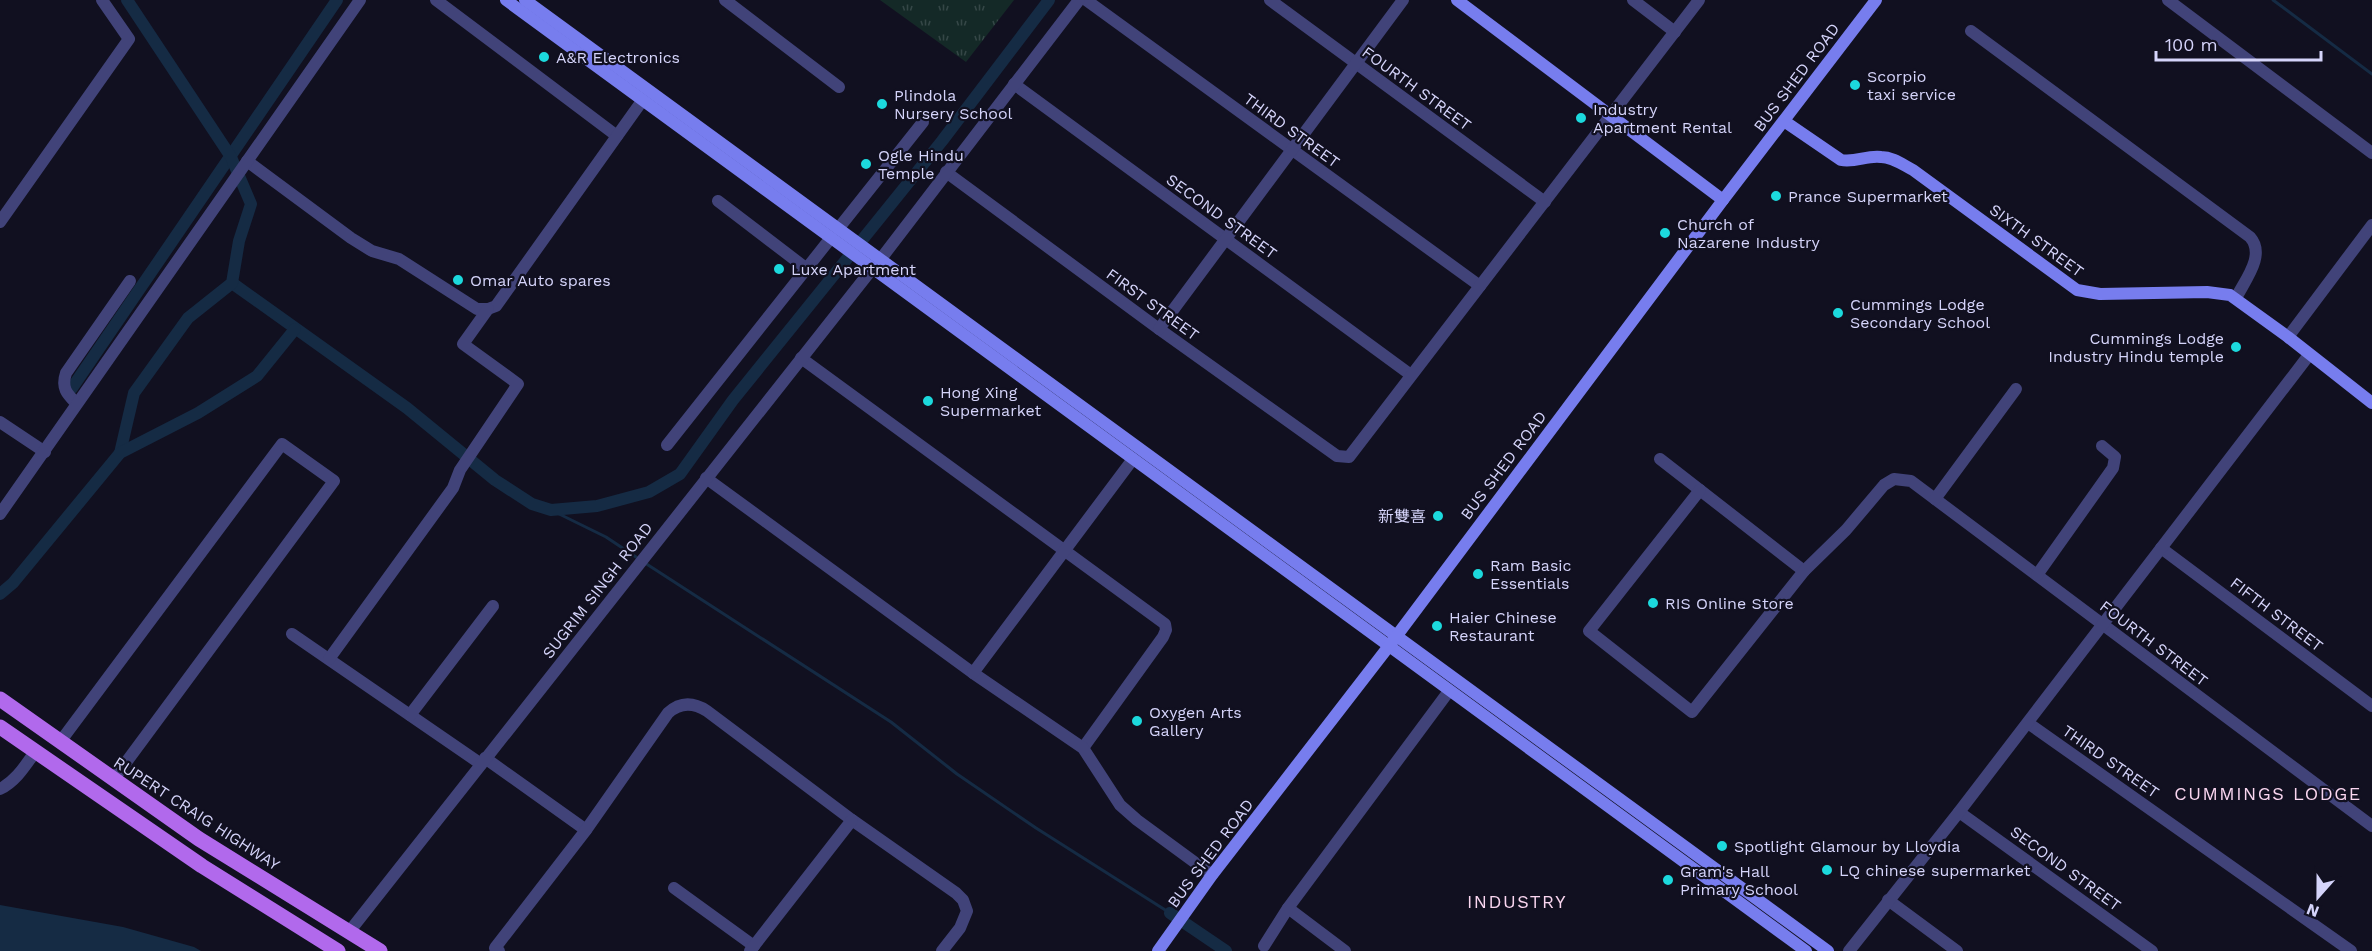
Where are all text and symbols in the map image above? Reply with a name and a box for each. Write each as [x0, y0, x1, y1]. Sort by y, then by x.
street label: BUS SHED ROAD [1749, 19, 1843, 135]
scale bar [2156, 24, 2321, 62]
text: 100 m [2165, 34, 2218, 55]
street label: FOURTH STREET [1358, 42, 1475, 135]
place label: A&R Electronics [556, 48, 680, 67]
marker: A&R Electronics [537, 50, 551, 64]
place label: Scorpio taxi service [1867, 67, 1956, 104]
marker: Scorpio taxi service [1848, 78, 1862, 92]
place label: Plindola Nursery School [894, 86, 1013, 123]
street label: THIRD STREET [1240, 89, 1344, 172]
marker: Plindola Nursery School [875, 97, 889, 111]
place label: Industry Apartment Rental [1593, 100, 1732, 137]
marker: Industry Apartment Rental [1574, 111, 1588, 125]
place label: Ogle Hindu Temple [878, 146, 964, 183]
marker: Ogle Hindu Temple [859, 157, 873, 171]
street label: SECOND STREET [1163, 170, 1281, 263]
place label: Prance Supermarket [1788, 187, 1948, 206]
marker: Prance Supermarket [1769, 189, 1783, 203]
street label: SIXTH STREET [1986, 200, 2088, 281]
place label: Church of Nazarene Industry [1677, 215, 1821, 252]
marker: Church of Nazarene Industry [1658, 226, 1672, 240]
place label: Luxe Apartment [791, 260, 916, 279]
marker: Luxe Apartment [772, 262, 786, 276]
street label: FIRST STREET [1103, 264, 1203, 345]
place label: Omar Auto spares [470, 271, 611, 290]
marker: Omar Auto spares [451, 273, 465, 287]
place label: Cummings Lodge Secondary School [1850, 295, 1990, 332]
marker: Cummings Lodge Secondary School [1831, 306, 1845, 320]
place label: Cummings Lodge Industry Hindu temple [2048, 329, 2224, 366]
marker: Cummings Lodge Industry Hindu temple [2229, 340, 2243, 354]
place label: Hong Xing Supermarket [940, 383, 1041, 420]
marker: Hong Xing Supermarket [921, 394, 935, 408]
street label: BUS SHED ROAD [1456, 407, 1550, 523]
place label: 新雙喜 [1378, 507, 1426, 526]
marker: 新雙喜 [1431, 509, 1445, 523]
street label: SUGRIM SINGH ROAD [538, 518, 656, 662]
place label: Ram Basic Essentials [1490, 556, 1572, 593]
marker: Ram Basic Essentials [1471, 567, 1485, 581]
street label: FIFTH STREET [2227, 573, 2327, 656]
place label: RIS Online Store [1665, 594, 1794, 613]
marker: RIS Online Store [1646, 596, 1660, 610]
street label: FOURTH STREET [2096, 597, 2212, 690]
place label: Haier Chinese Restaurant [1449, 608, 1557, 645]
marker: Haier Chinese Restaurant [1430, 619, 1444, 633]
place label: Oxygen Arts Gallery [1149, 703, 1242, 740]
marker: Oxygen Arts Gallery [1130, 714, 1144, 728]
street label: THIRD STREET [2059, 721, 2163, 802]
street label: RUPERT CRAIG HIGHWAY [110, 753, 283, 874]
district label: CUMMINGS LODGE [2174, 783, 2362, 804]
street label: BUS SHED ROAD [1163, 795, 1257, 911]
street label: SECOND STREET [2007, 822, 2125, 915]
place label: Spotlight Glamour by Lloydia [1734, 837, 1960, 856]
marker: Spotlight Glamour by Lloydia [1715, 839, 1729, 853]
place label: LQ chinese supermarket [1839, 861, 2031, 880]
place label: Gram's Hall Primary School [1680, 862, 1798, 899]
marker: LQ chinese supermarket [1820, 863, 1834, 877]
north arrow [2288, 867, 2348, 927]
marker: Gram's Hall Primary School [1661, 873, 1675, 887]
district label: INDUSTRY [1467, 891, 1567, 912]
text: N [2304, 900, 2322, 922]

